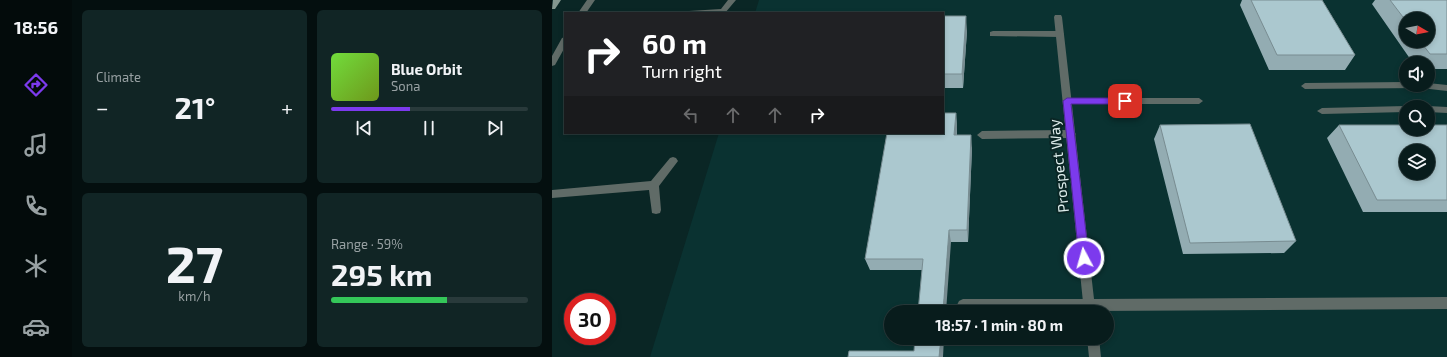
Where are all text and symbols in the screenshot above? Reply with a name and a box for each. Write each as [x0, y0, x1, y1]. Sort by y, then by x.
north arrow [1399, 12, 1435, 48]
map controls [1399, 12, 1435, 180]
text: 18:56 [14, 16, 58, 38]
text: 60 m [642, 26, 707, 60]
icon: right [576, 28, 628, 80]
button: sound [1399, 56, 1435, 92]
text: Blue Orbit [391, 60, 462, 78]
text: Turn right [642, 60, 722, 82]
text: Climate [96, 69, 141, 85]
icon: directions [22, 71, 50, 99]
text: Sona [391, 78, 420, 94]
pin [1108, 84, 1142, 118]
text: 21° [175, 89, 215, 125]
icon: arrive [1114, 90, 1136, 112]
text: − [96, 94, 109, 120]
text: + [281, 94, 293, 120]
button: search [1399, 100, 1435, 136]
icon: left [680, 104, 702, 126]
icon: ahead [722, 104, 744, 126]
icon: ahead [764, 104, 786, 126]
icon: right [806, 104, 828, 126]
icon: previous [353, 117, 375, 139]
icon: pause [418, 117, 440, 139]
icon: next [484, 117, 506, 139]
street label: Prospect Way [1044, 118, 1072, 214]
icon: music [22, 131, 50, 159]
button: layers [1399, 144, 1435, 180]
icon: phone [22, 192, 50, 220]
text: 27 [166, 231, 223, 293]
text: Range · 59% [331, 236, 403, 252]
position arrow [1063, 237, 1105, 279]
icon: climate [22, 252, 50, 280]
text: 295 km [331, 256, 432, 292]
text: km/h [178, 288, 211, 304]
speed limit sign: 30 [564, 293, 616, 345]
icon: car [22, 313, 50, 341]
text: 18:57 · 1 min · 80 m [935, 316, 1063, 334]

